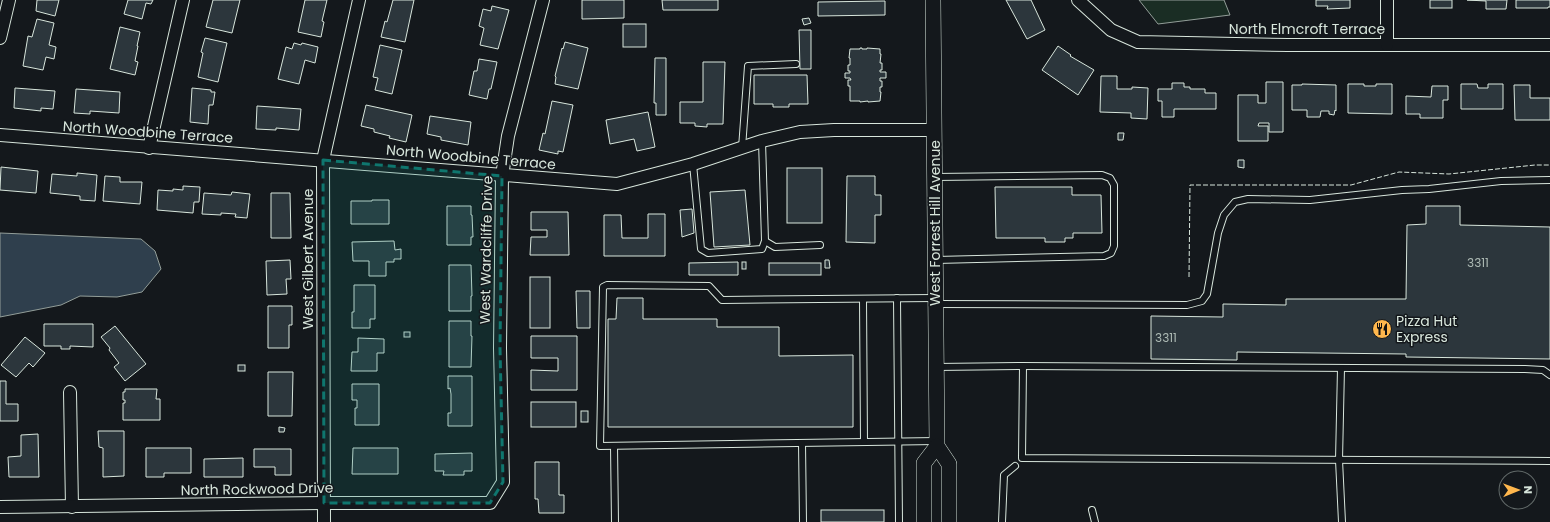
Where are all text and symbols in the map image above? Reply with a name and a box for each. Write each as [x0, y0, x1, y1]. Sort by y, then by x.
street label: North Elmcroft Terrace [1229, 19, 1385, 39]
street label: North Woodbine Terrace [62, 116, 234, 148]
street label: North Woodbine Terrace [385, 140, 557, 174]
street label: West Forrest Hill Avenue [925, 140, 945, 306]
street label: West Wardcliffe Drive [475, 175, 497, 324]
street label: West Gilbert Avenue [298, 188, 318, 330]
house number: 3311 [1467, 254, 1489, 271]
place label: Pizza Hut Express [1396, 311, 1457, 347]
restaurant icon: Pizza Hut Express [1371, 318, 1393, 340]
house number: 3311 [1155, 329, 1177, 346]
north arrow [1498, 470, 1538, 510]
street label: North Rockwood Drive [180, 478, 334, 500]
text: N [1520, 486, 1536, 494]

